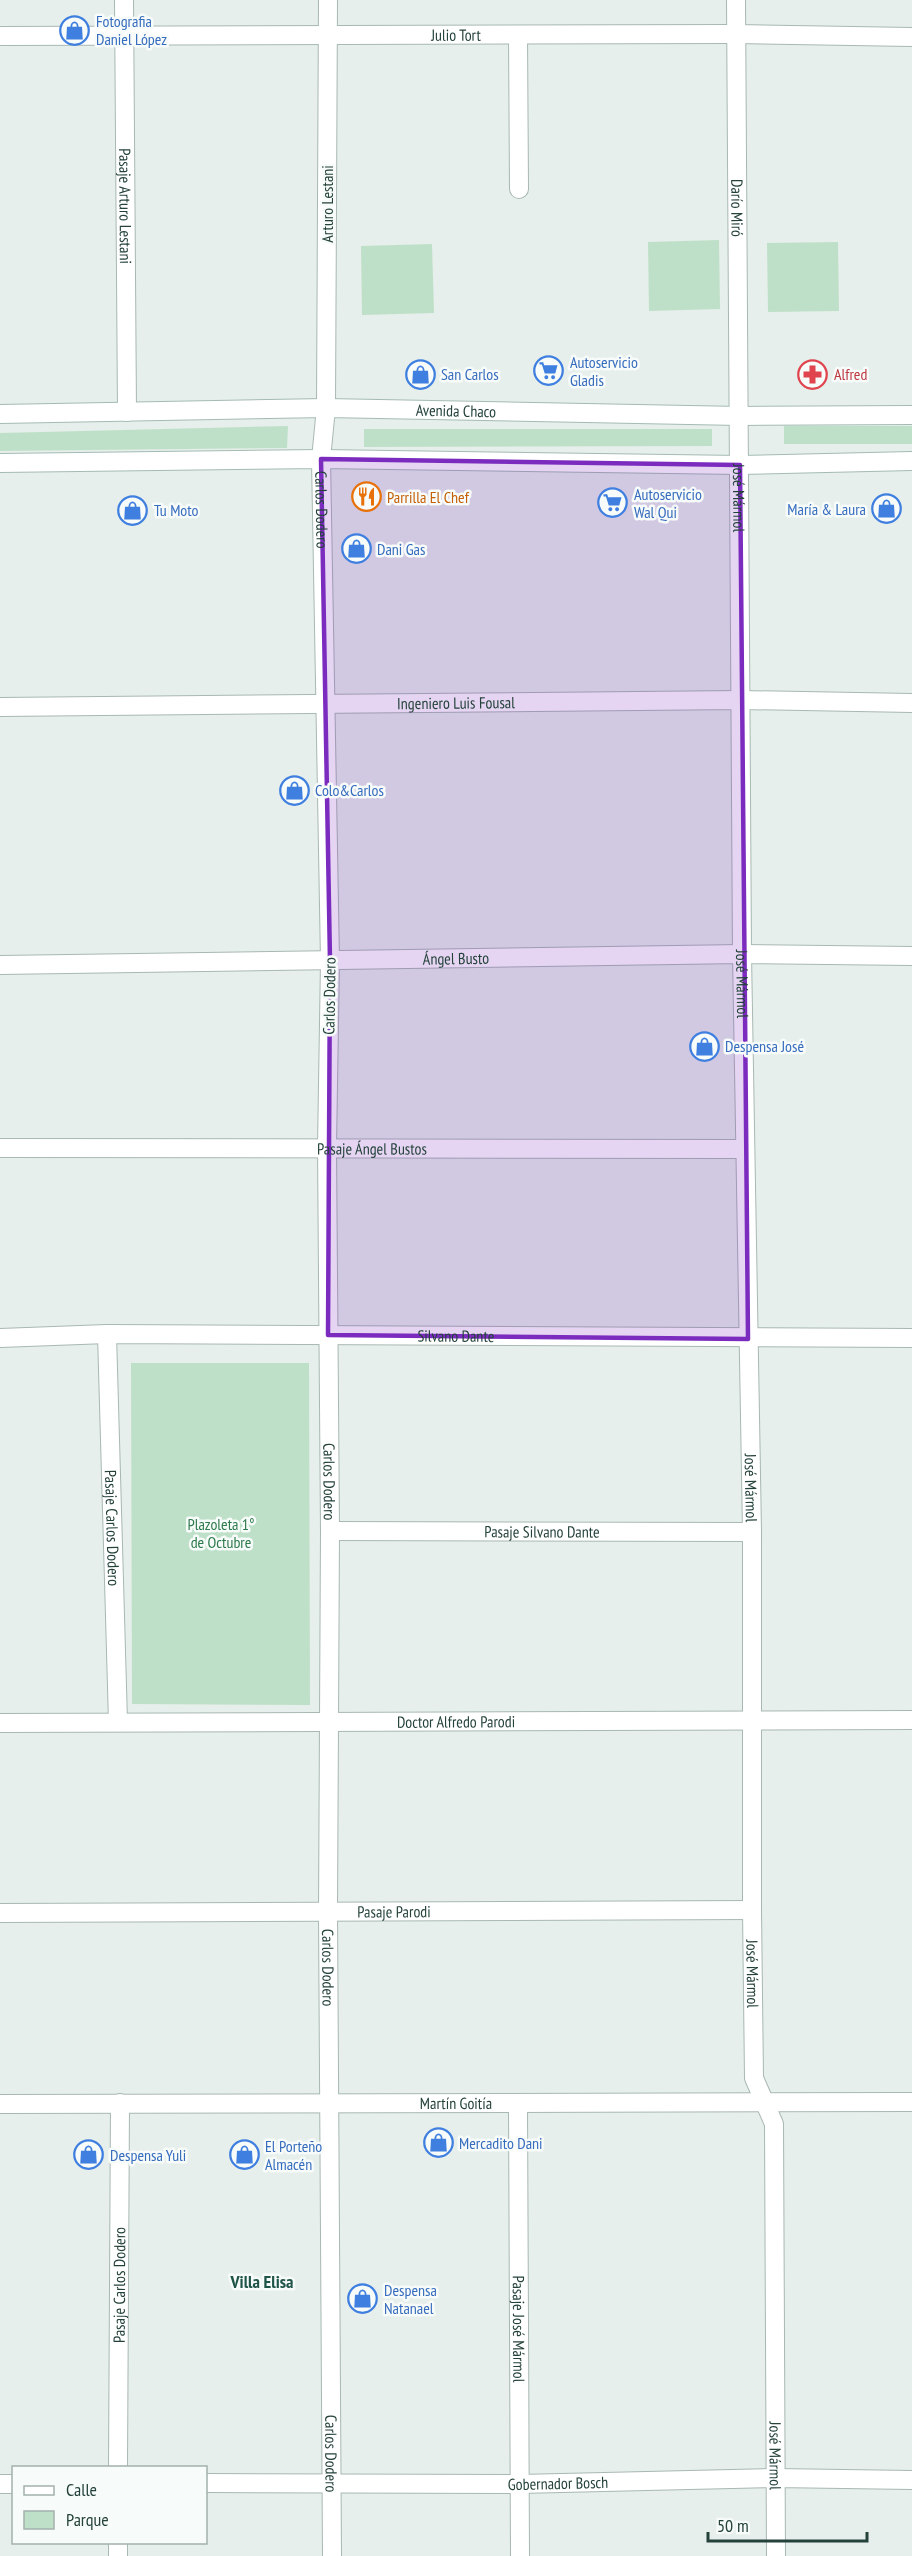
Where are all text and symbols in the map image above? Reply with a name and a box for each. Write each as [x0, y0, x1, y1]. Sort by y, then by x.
place label: Fotografia Daniel López [96, 11, 167, 49]
shop icon: Fotografia Daniel López [59, 14, 91, 46]
street label: Julio Tort [430, 25, 481, 45]
street label: Pasaje Arturo Lestani [115, 148, 136, 264]
street label: Arturo Lestani [317, 165, 337, 243]
street label: Darío Miró [727, 179, 747, 237]
place label: Autoservicio Gladis [570, 352, 638, 390]
supermarket icon: Autoservicio Gladis [533, 355, 565, 387]
shop icon: San Carlos [404, 358, 436, 390]
pharmacy icon: Alfred [797, 358, 829, 390]
place label: San Carlos [441, 364, 499, 384]
place label: Alfred [834, 364, 867, 384]
street label: Avenida Chaco [416, 400, 496, 421]
street label: José Mármol [729, 463, 749, 532]
street label: Carlos Dodero [311, 471, 333, 549]
restaurant icon: Parrilla El Chef [350, 481, 382, 513]
place label: Autoservicio Wal Qui [634, 484, 702, 522]
place label: Parrilla El Chef [387, 487, 470, 507]
supermarket icon: Autoservicio Wal Qui [597, 487, 629, 519]
shop icon: María & Laura [871, 493, 903, 525]
shop icon: Tu Moto [117, 494, 149, 526]
place label: María & Laura [787, 499, 866, 519]
place label: Tu Moto [154, 500, 199, 520]
shop icon: Dani Gas [340, 533, 372, 565]
place label: Dani Gas [377, 539, 425, 559]
street label: Ingeniero Luis Fousal [397, 692, 515, 713]
shop icon: Colo&Carlos [278, 774, 310, 806]
place label: Colo&Carlos [315, 780, 384, 800]
street label: Ángel Busto [423, 948, 489, 969]
street label: José Mármol [732, 949, 753, 1019]
street label: Carlos Dodero [318, 957, 340, 1035]
shop icon: Despensa José [688, 1030, 720, 1062]
place label: Despensa José [725, 1036, 804, 1056]
street label: Pasaje Ángel Bustos [317, 1138, 427, 1159]
street label: Silvano Dante [417, 1326, 494, 1346]
street label: Carlos Dodero [319, 1443, 340, 1521]
street label: José Mármol [741, 1453, 762, 1522]
street label: Pasaje Carlos Dodero [101, 1470, 124, 1586]
park label: Plazoleta 1° de Octubre [187, 1514, 255, 1552]
street label: Pasaje Silvano Dante [484, 1521, 600, 1542]
street label: Doctor Alfredo Parodi [397, 1711, 515, 1732]
street label: Pasaje Parodi [357, 1901, 431, 1922]
street label: Carlos Dodero [318, 1929, 339, 2007]
street label: José Mármol [742, 1939, 763, 2008]
street label: Martín Goitía [420, 2093, 492, 2113]
shop icon: Mercadito Dani [422, 2127, 454, 2159]
place label: Mercadito Dani [459, 2133, 543, 2153]
place label: El Porteño Almacén [265, 2136, 322, 2174]
shop icon: Despensa Yuli [73, 2139, 105, 2171]
shop icon: El Porteño Almacén [228, 2139, 260, 2171]
place label: Despensa Yuli [110, 2145, 186, 2165]
street label: Pasaje Carlos Dodero [109, 2227, 129, 2343]
district label: Villa Elisa [230, 2270, 293, 2293]
street label: Pasaje José Mármol [509, 2276, 529, 2383]
place label: Despensa Natanael [384, 2280, 437, 2318]
shop icon: Despensa Natanael [347, 2283, 379, 2315]
street label: Carlos Dodero [321, 2415, 342, 2493]
street label: José Mármol [765, 2421, 786, 2490]
legend [12, 2466, 207, 2544]
street label: Gobernador Bosch [508, 2472, 608, 2494]
text: Calle [66, 2478, 97, 2501]
scale bar [708, 2505, 867, 2543]
text: Parque [66, 2508, 109, 2531]
text: 50 m [717, 2514, 749, 2537]

